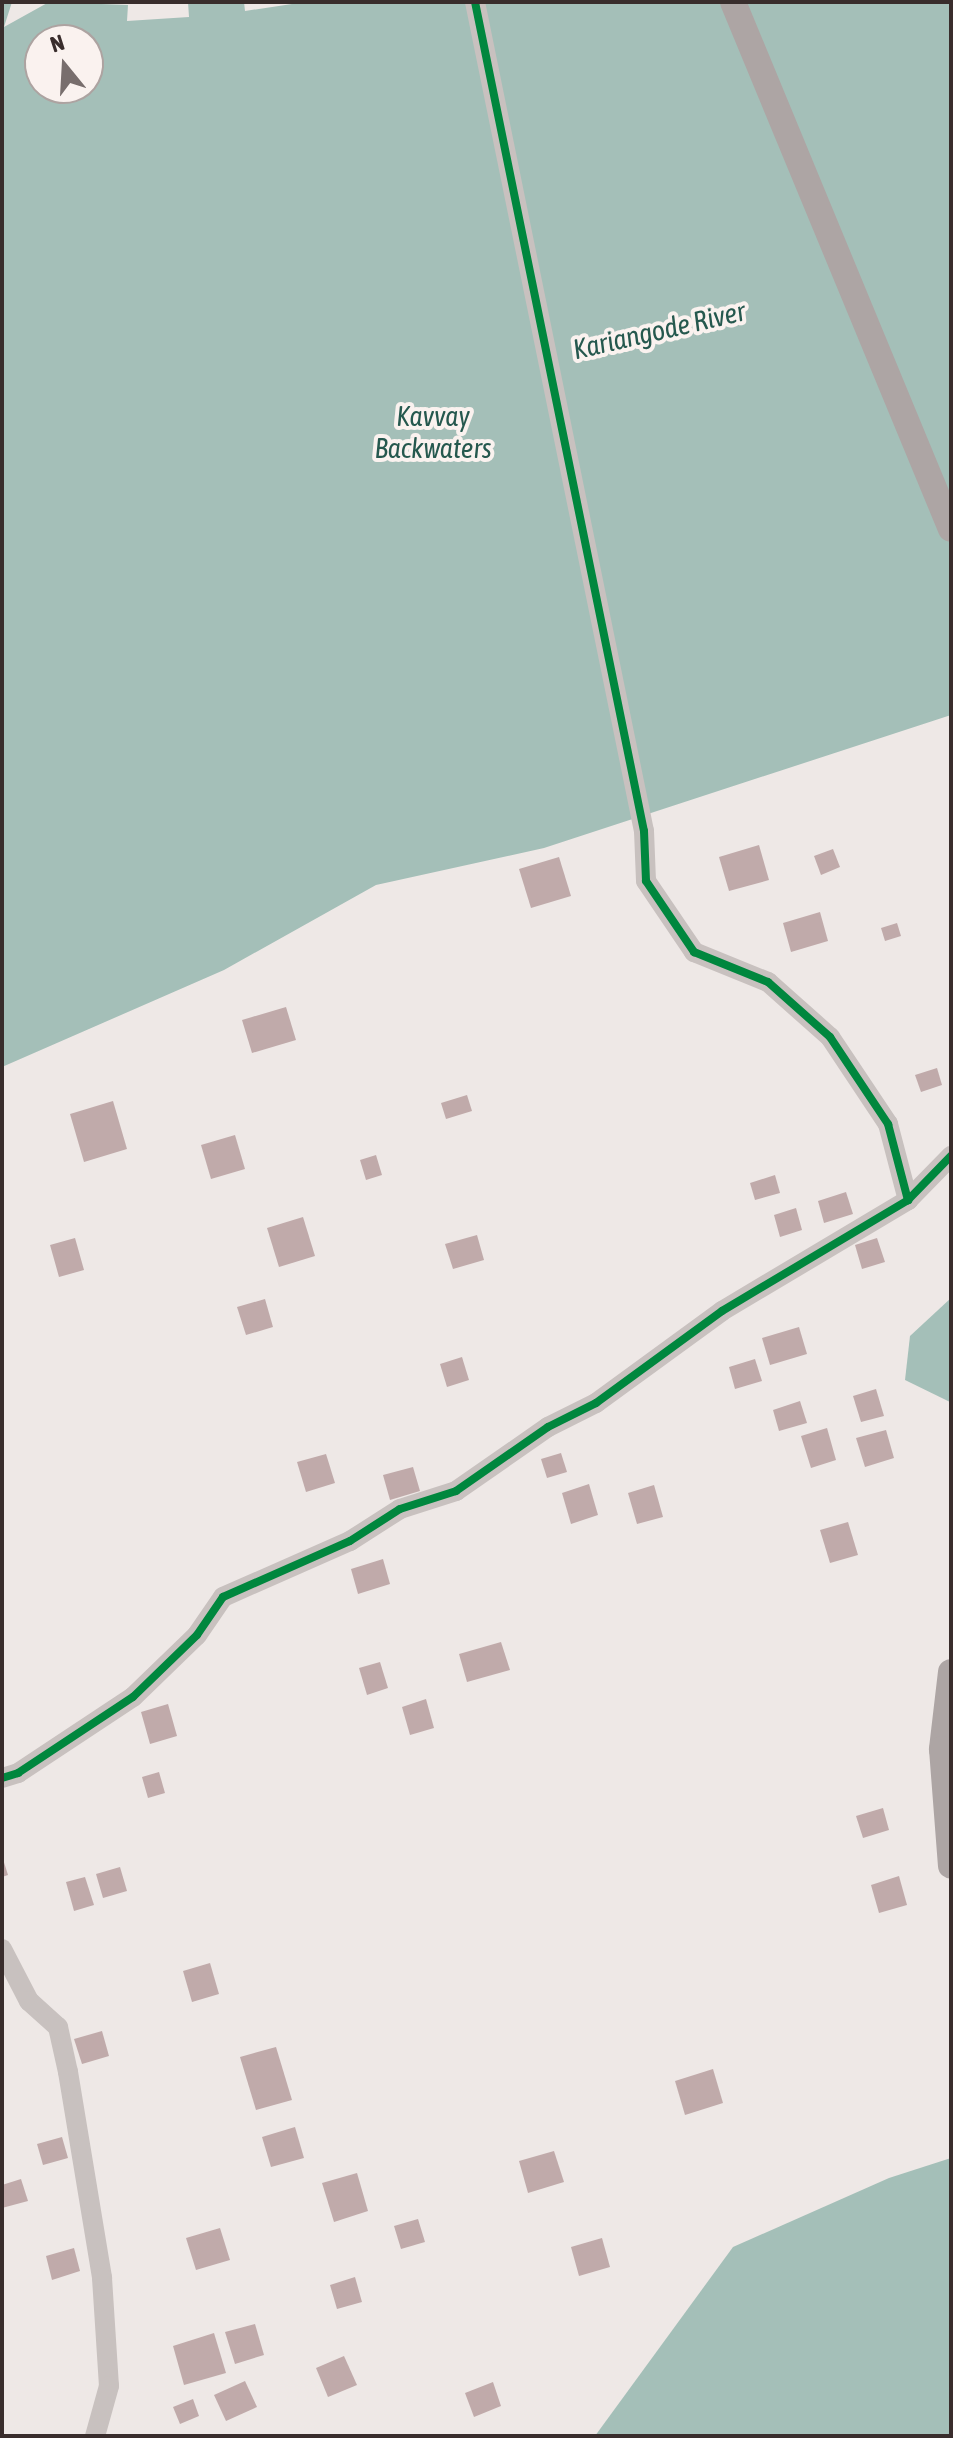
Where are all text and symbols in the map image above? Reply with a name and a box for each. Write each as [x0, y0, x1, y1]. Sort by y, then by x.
north arrow [24, 24, 104, 104]
text: N [47, 29, 67, 57]
water label: Kariangode River [570, 294, 748, 366]
water label: Kavvay Backwaters [374, 399, 492, 465]

